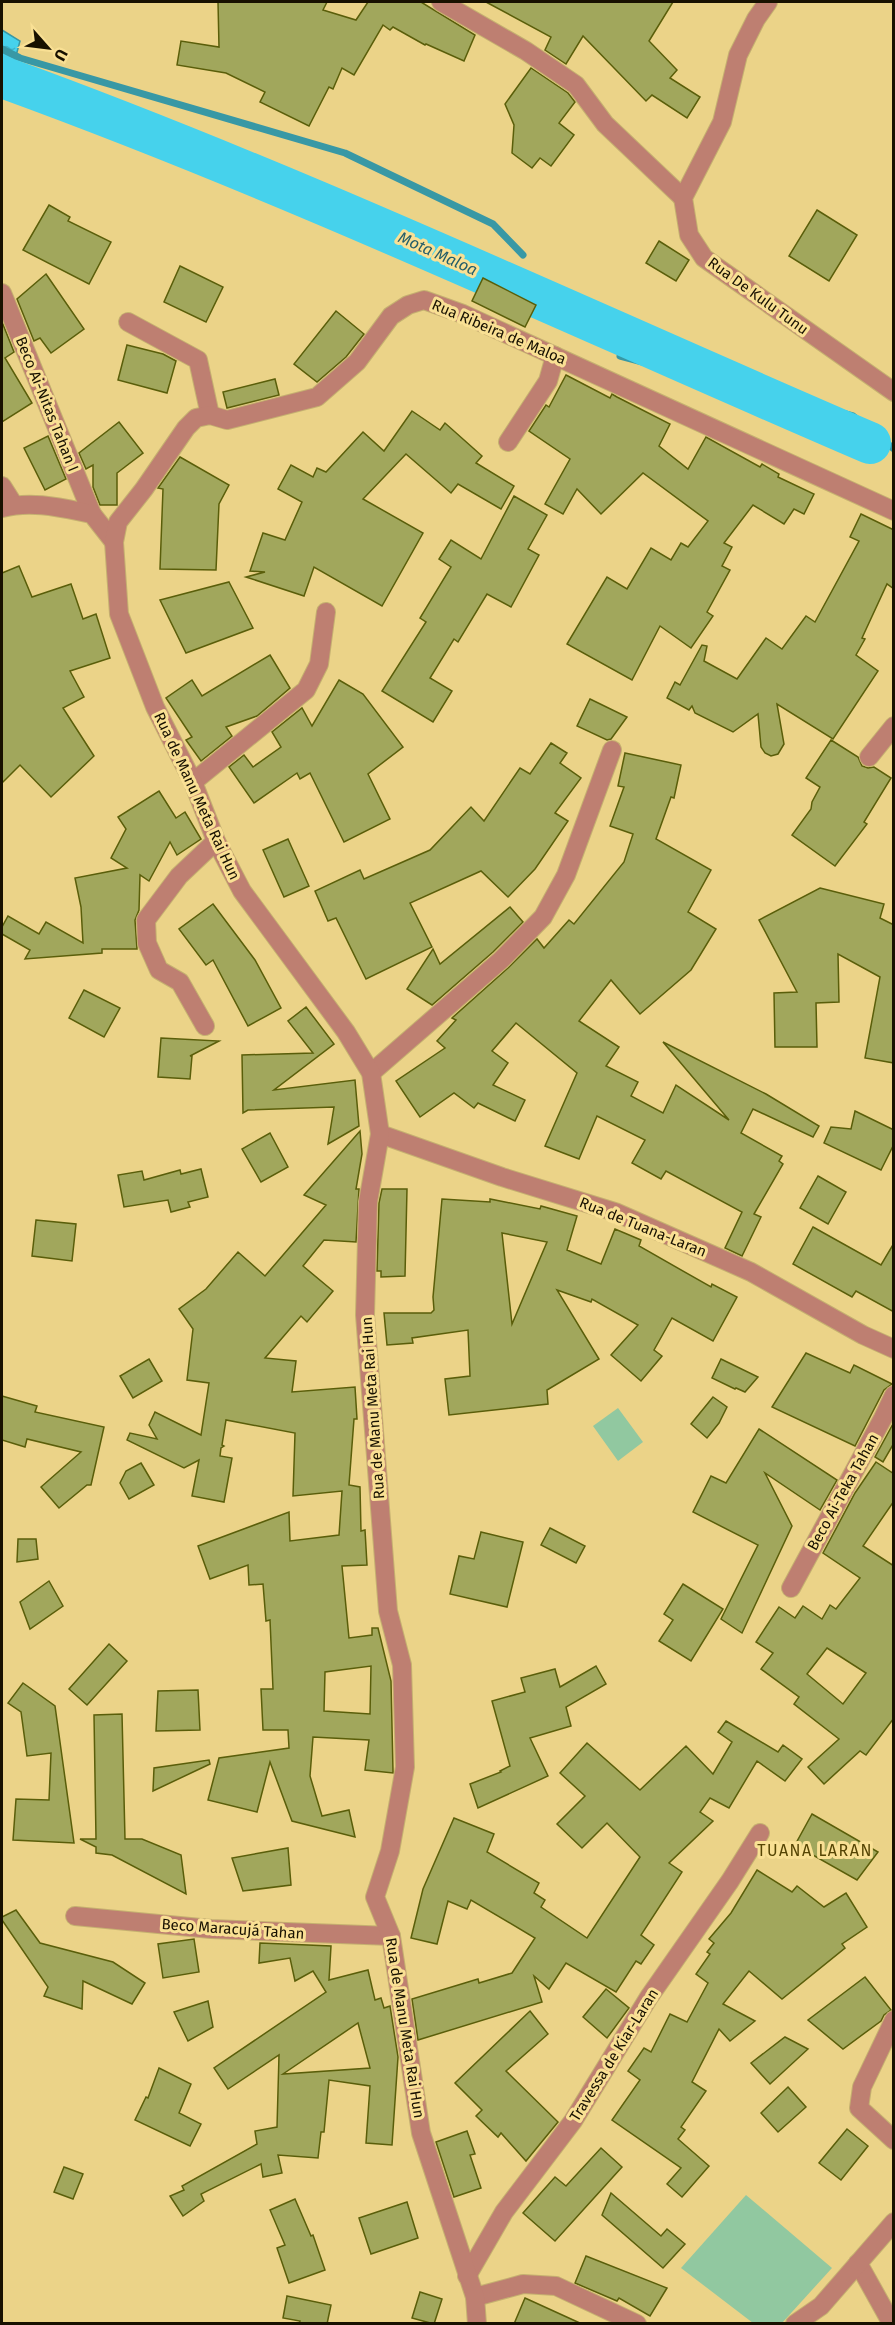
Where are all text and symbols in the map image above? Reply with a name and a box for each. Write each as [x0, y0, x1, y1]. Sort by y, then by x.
north arrow [18, 18, 78, 78]
text: U [50, 46, 72, 64]
water label: Mota Maloa [395, 228, 480, 279]
street label: Rua De Kulu Tunu [704, 254, 812, 338]
street label: Rua Ribeira de Maloa [429, 296, 569, 368]
street label: Beco Ai-Nitas Tahan I [12, 334, 82, 474]
street label: Rua de Manu Meta Rai Hun [150, 709, 244, 883]
street label: Rua de Tuana-Laran [577, 1193, 709, 1261]
street label: Rua de Manu Meta Rai Hun [358, 1316, 388, 1500]
street label: Beco Ai-Teka Tahan [803, 1431, 883, 1553]
district label: TUANA LARAN [757, 1841, 873, 1860]
street label: Beco Maracujá Tahan [161, 1915, 305, 1943]
street label: Rua de Manu Meta Rai Hun [382, 1936, 428, 2120]
street label: Travessa de Kiar-Laran [566, 1985, 662, 2125]

